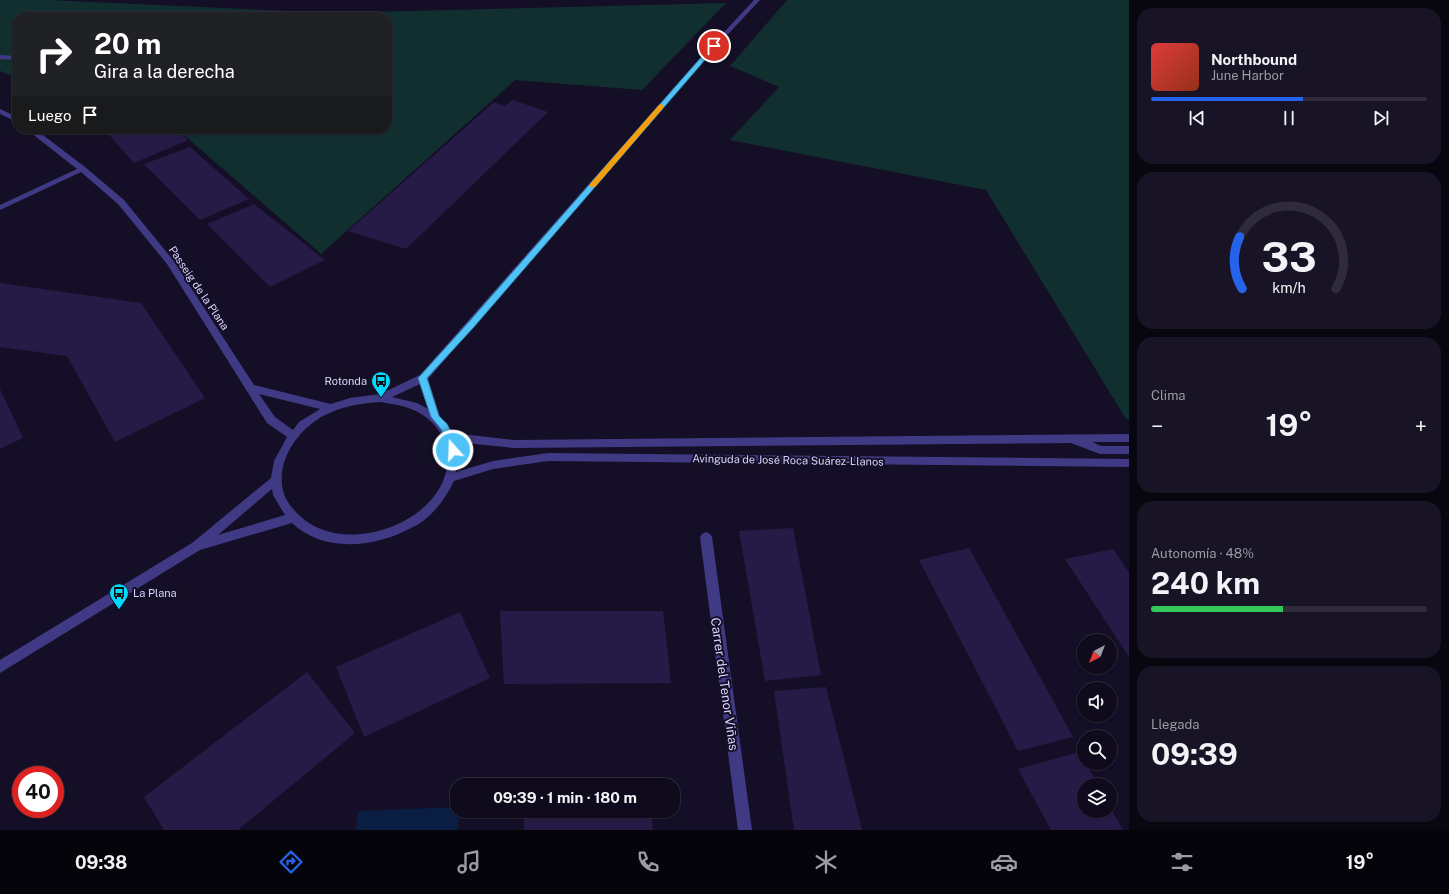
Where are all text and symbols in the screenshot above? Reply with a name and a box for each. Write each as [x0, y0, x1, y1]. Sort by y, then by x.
text: 20 m [94, 27, 161, 60]
icon: right [28, 28, 80, 80]
pin [697, 29, 731, 63]
icon: arrive [703, 35, 725, 57]
text: Northbound [1211, 51, 1297, 68]
text: Gira a la derecha [94, 61, 235, 82]
text: June Harbor [1211, 68, 1284, 83]
icon: arrive [79, 104, 101, 126]
text: Luego [28, 107, 71, 124]
icon: previous [1186, 107, 1208, 129]
icon: pause [1278, 107, 1300, 129]
icon: next [1370, 107, 1392, 129]
text: 33 [1261, 231, 1317, 280]
street label: Passeig de la Plana [166, 244, 232, 332]
text: km/h [1272, 278, 1306, 295]
bus stop icon: Rotonda [370, 370, 392, 398]
place label: Rotonda [324, 375, 367, 387]
text: Clima [1151, 388, 1186, 403]
text: 19° [1266, 407, 1312, 443]
text: − [1151, 413, 1163, 439]
text: + [1415, 413, 1427, 439]
position arrow [432, 429, 474, 471]
street label: Avinguda de José Roca Suárez-Llanos [692, 452, 884, 468]
text: Autonomía · 48% [1151, 546, 1254, 561]
text: 240 km [1151, 565, 1260, 601]
bus stop icon: La Plana [108, 582, 130, 610]
place label: La Plana [133, 587, 177, 599]
street label: Carrer del Tenor Viñas [708, 617, 741, 751]
north arrow [1077, 634, 1117, 674]
map controls [1077, 634, 1117, 818]
button: sound [1077, 682, 1117, 722]
text: Llegada [1151, 717, 1199, 732]
button: search [1077, 730, 1117, 770]
text: 09:39 [1151, 736, 1238, 772]
speed limit sign: 40 [12, 766, 64, 818]
button: layers [1077, 778, 1117, 818]
text: 09:39 · 1 min · 180 m [493, 789, 637, 806]
icon: directions [277, 848, 305, 876]
icon: music [455, 848, 483, 876]
icon: phone [634, 848, 662, 876]
icon: climate [812, 848, 840, 876]
icon: car [990, 848, 1018, 876]
icon: filters [1168, 848, 1196, 876]
text: 09:38 [75, 852, 127, 873]
text: 19° [1346, 852, 1374, 873]

